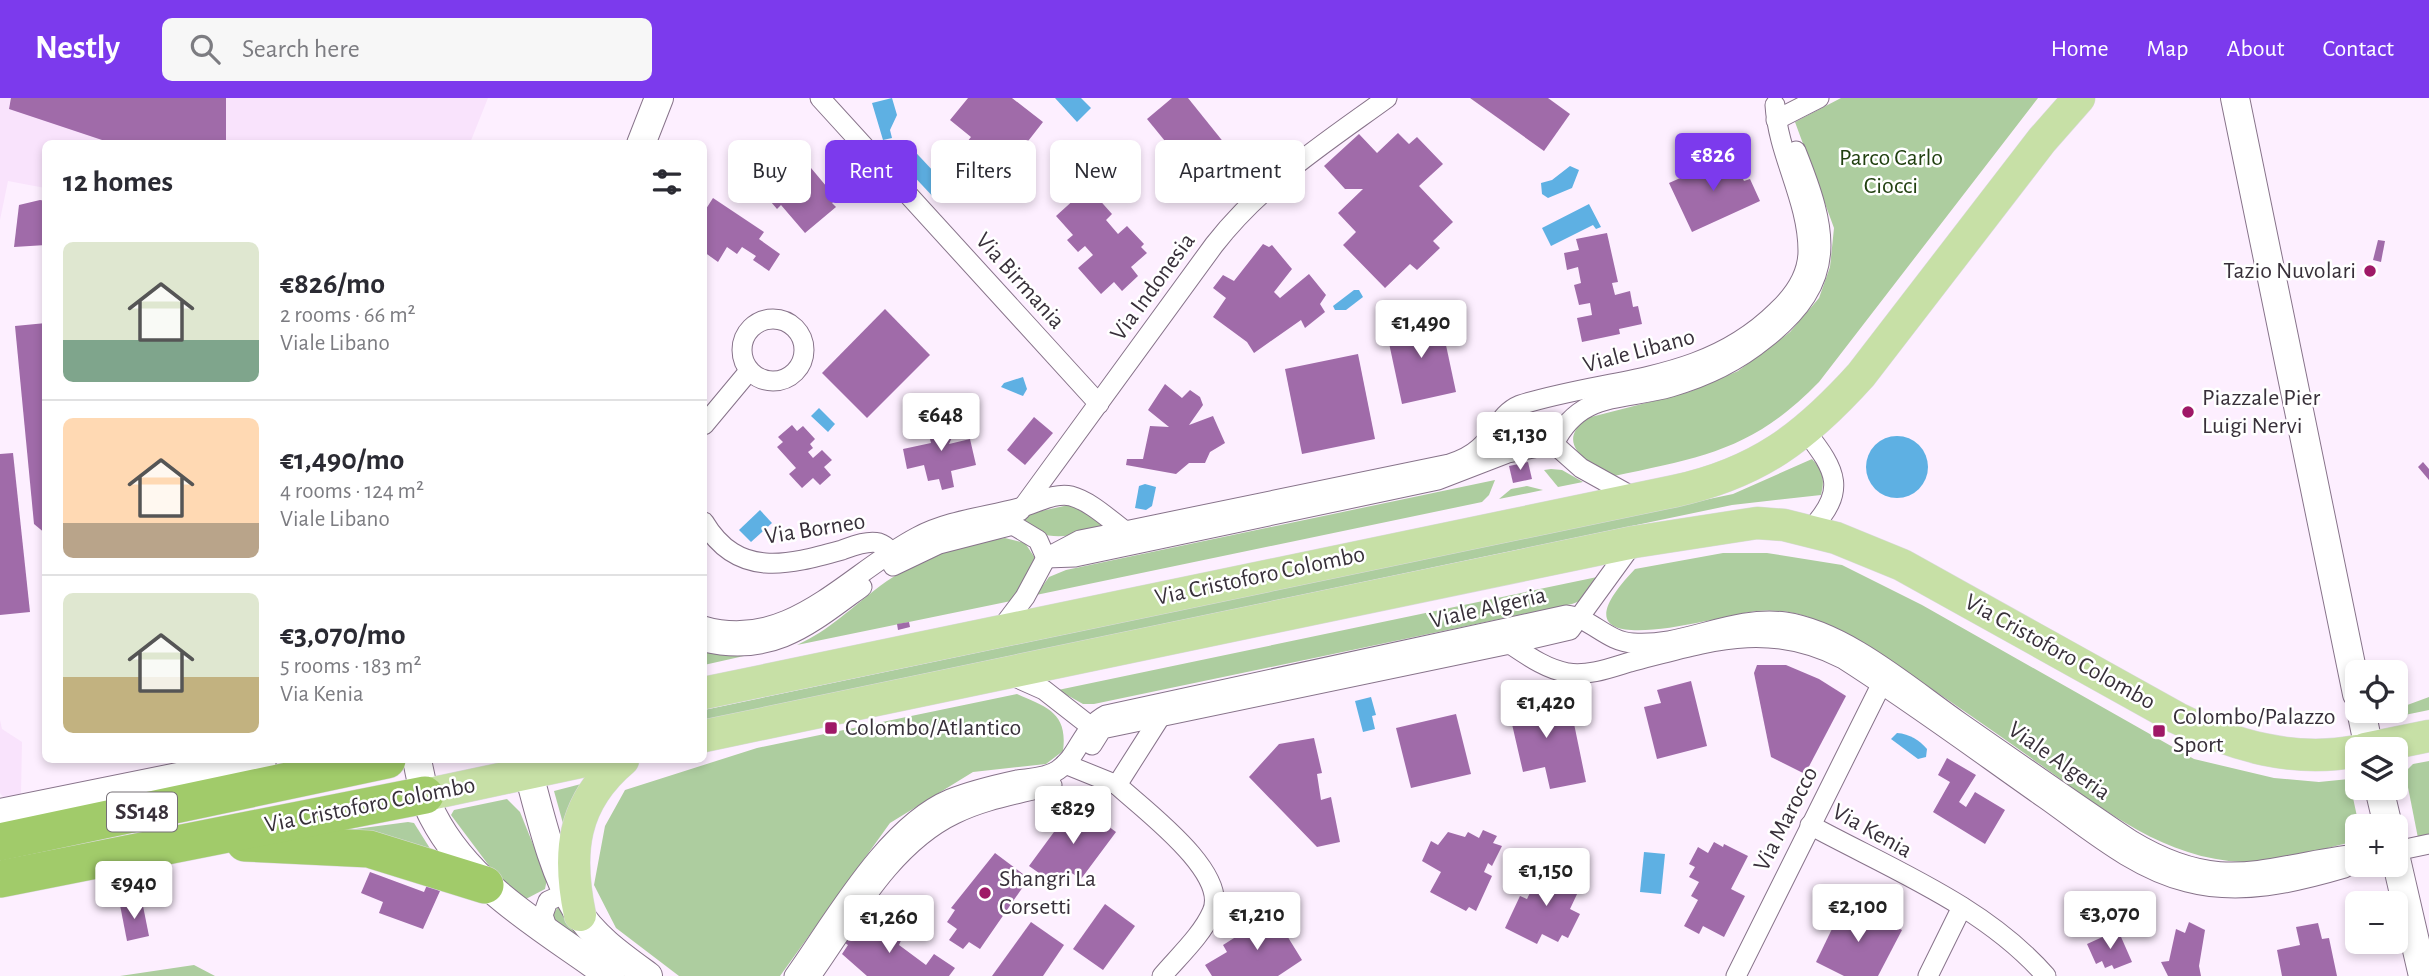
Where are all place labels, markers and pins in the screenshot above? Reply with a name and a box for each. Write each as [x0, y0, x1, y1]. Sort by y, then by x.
pin: €826 [1672, 134, 1754, 193]
place label: Tazio Nuvolari [2223, 259, 2356, 283]
marker: Tazio Nuvolari [2362, 263, 2378, 279]
pin: €1,490 [1364, 300, 1478, 360]
place label: Piazzale Pier Luigi Nervi [2202, 386, 2321, 438]
pin: €648 [900, 394, 982, 453]
marker: Piazzale Pier Luigi Nervi [2180, 404, 2196, 420]
pin: €1,130 [1463, 412, 1577, 472]
pin: €1,420 [1489, 680, 1603, 740]
place label: Colombo/Palazzo Sport [2173, 705, 2336, 757]
place label: Colombo/Atlantico [845, 716, 1021, 740]
marker: Colombo/Atlantico [823, 720, 839, 736]
marker: Colombo/Palazzo Sport [2151, 723, 2167, 739]
pin: €829 [1032, 786, 1114, 846]
pin: €1,150 [1489, 848, 1603, 908]
pin: €940 [93, 862, 175, 921]
place label: Shangri La Corsetti [999, 867, 1096, 919]
pin: €2,100 [1801, 884, 1915, 944]
marker: Shangri La Corsetti [977, 885, 993, 901]
pin: €1,210 [1200, 892, 1314, 952]
pin: €3,070 [2053, 892, 2167, 951]
pin: €1,260 [832, 896, 946, 955]

